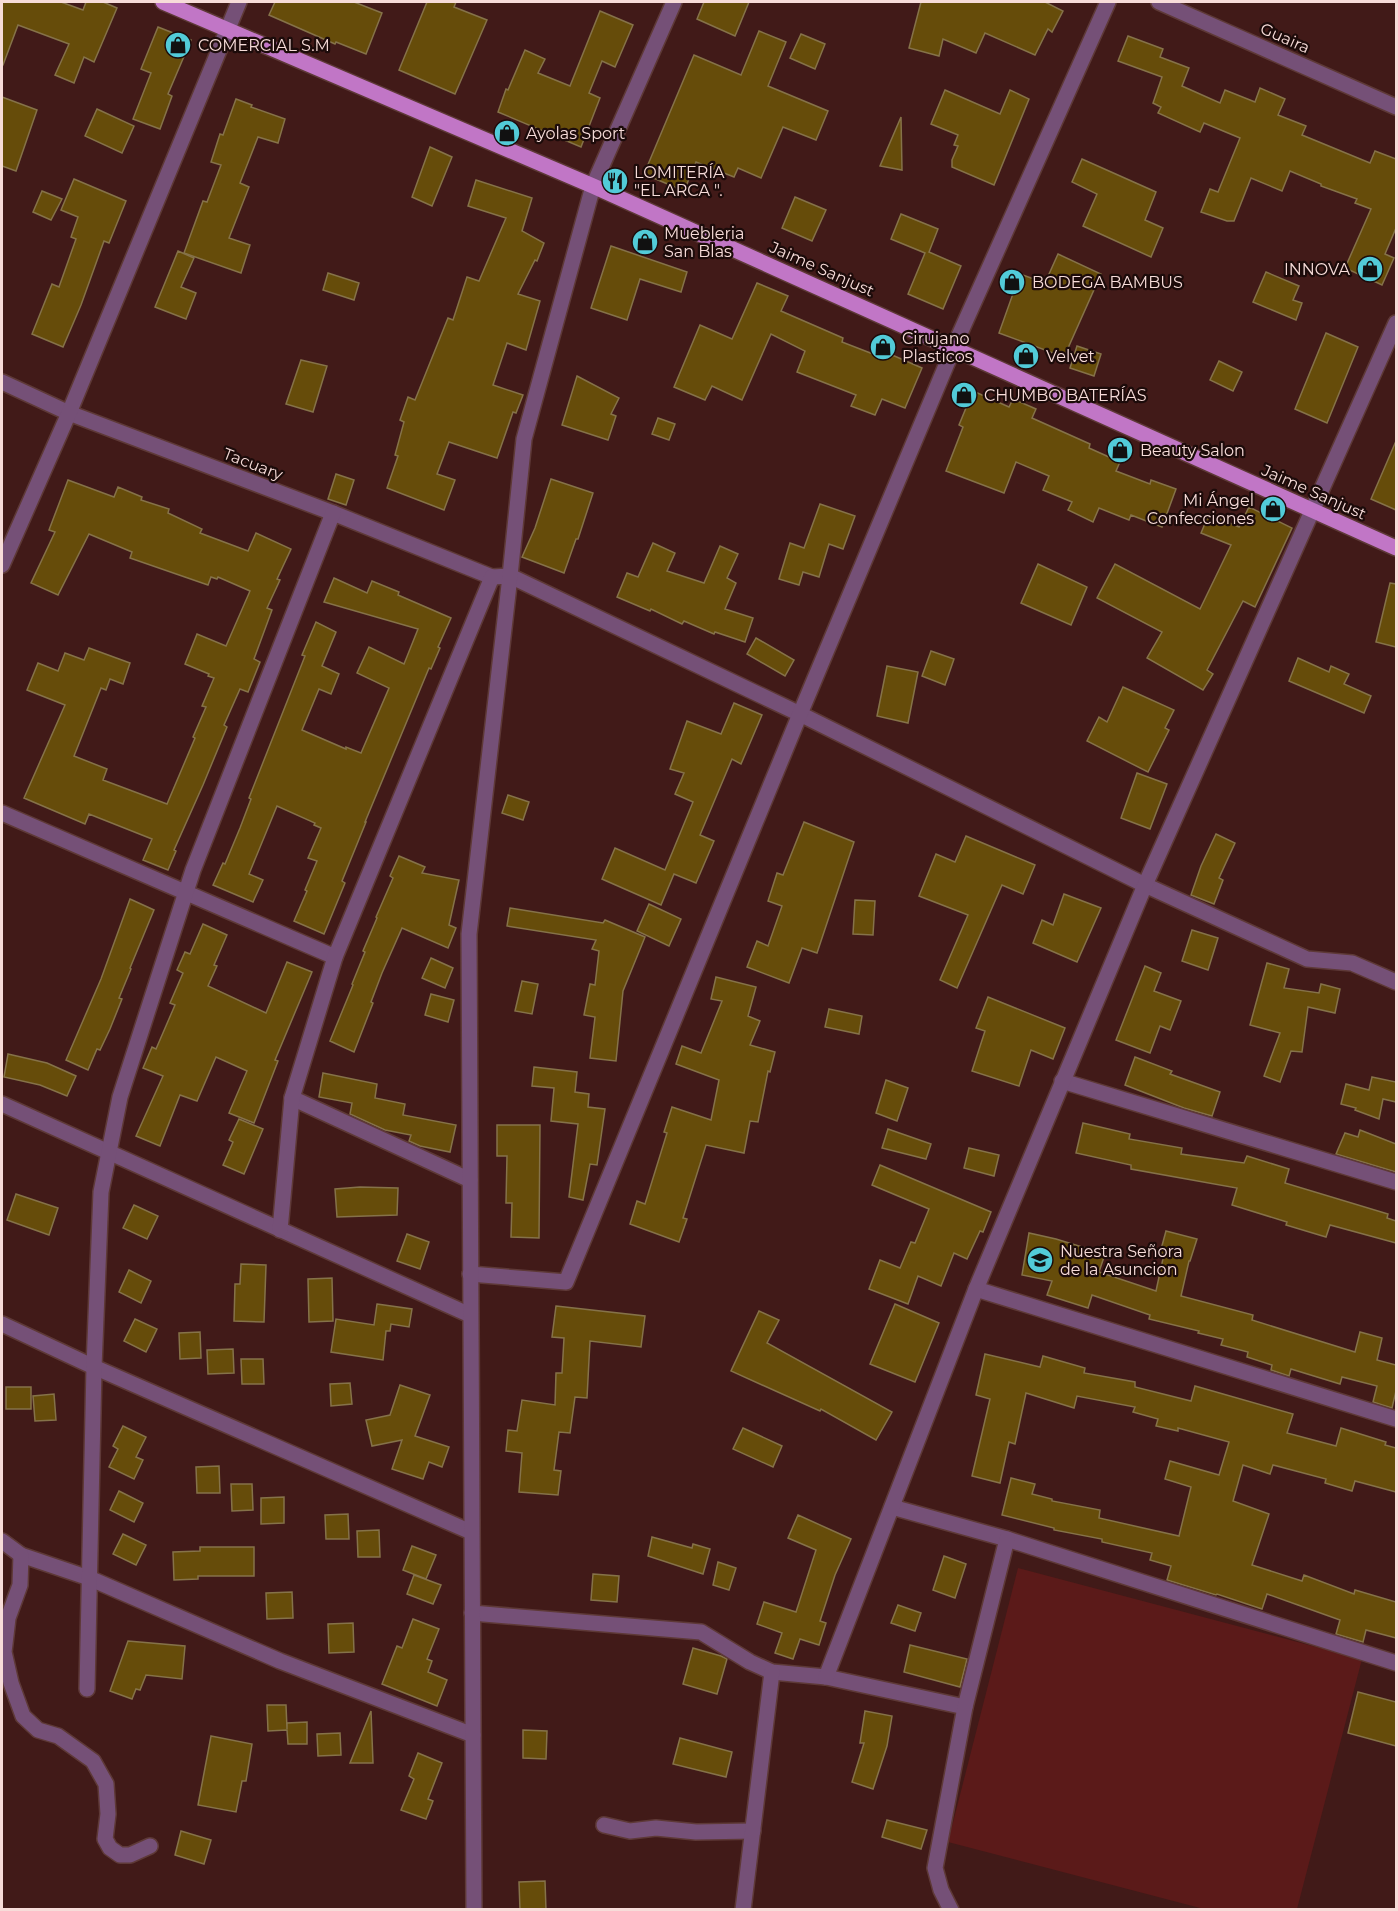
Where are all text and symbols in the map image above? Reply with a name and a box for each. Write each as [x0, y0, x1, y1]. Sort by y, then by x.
street label: Guaira [1257, 19, 1313, 57]
shop icon: COMERCIAL S.M [163, 30, 193, 60]
place label: COMERCIAL S.M [198, 36, 330, 55]
shop icon: Ayolas Sport [492, 118, 522, 148]
place label: Ayolas Sport [526, 124, 626, 143]
place label: LOMITERÍA "EL ARCA ". [634, 163, 725, 200]
restaurant icon: LOMITERÍA "EL ARCA ". [600, 166, 630, 196]
place label: Muebleria San Blas [664, 224, 745, 261]
shop icon: Muebleria San Blas [630, 227, 660, 257]
street label: Jaime Sanjust [766, 237, 878, 301]
shop icon: INNOVA [1355, 254, 1385, 284]
place label: INNOVA [1284, 260, 1351, 279]
shop icon: BODEGA BAMBUS [997, 267, 1027, 297]
place label: BODEGA BAMBUS [1032, 273, 1183, 292]
place label: Cirujano Plasticos [902, 329, 973, 366]
shop icon: Cirujano Plasticos [868, 332, 898, 362]
shop icon: Velvet [1011, 341, 1041, 371]
place label: Velvet [1046, 347, 1095, 366]
shop icon: CHUMBO BATERÍAS [949, 380, 979, 410]
place label: CHUMBO BATERÍAS [984, 386, 1147, 405]
shop icon: Beauty Salon [1105, 435, 1135, 465]
place label: Beauty Salon [1140, 441, 1245, 460]
street label: Tacuary [220, 444, 286, 484]
street label: Jaime Sanjust [1258, 460, 1370, 524]
place label: Mi Ángel Confecciones [1147, 491, 1254, 528]
shop icon: Mi Ángel Confecciones [1258, 494, 1288, 524]
place label: Nuestra Señora de la Asuncion [1060, 1242, 1183, 1279]
school or university icon: Nuestra Señora de la Asuncion [1025, 1245, 1055, 1275]

